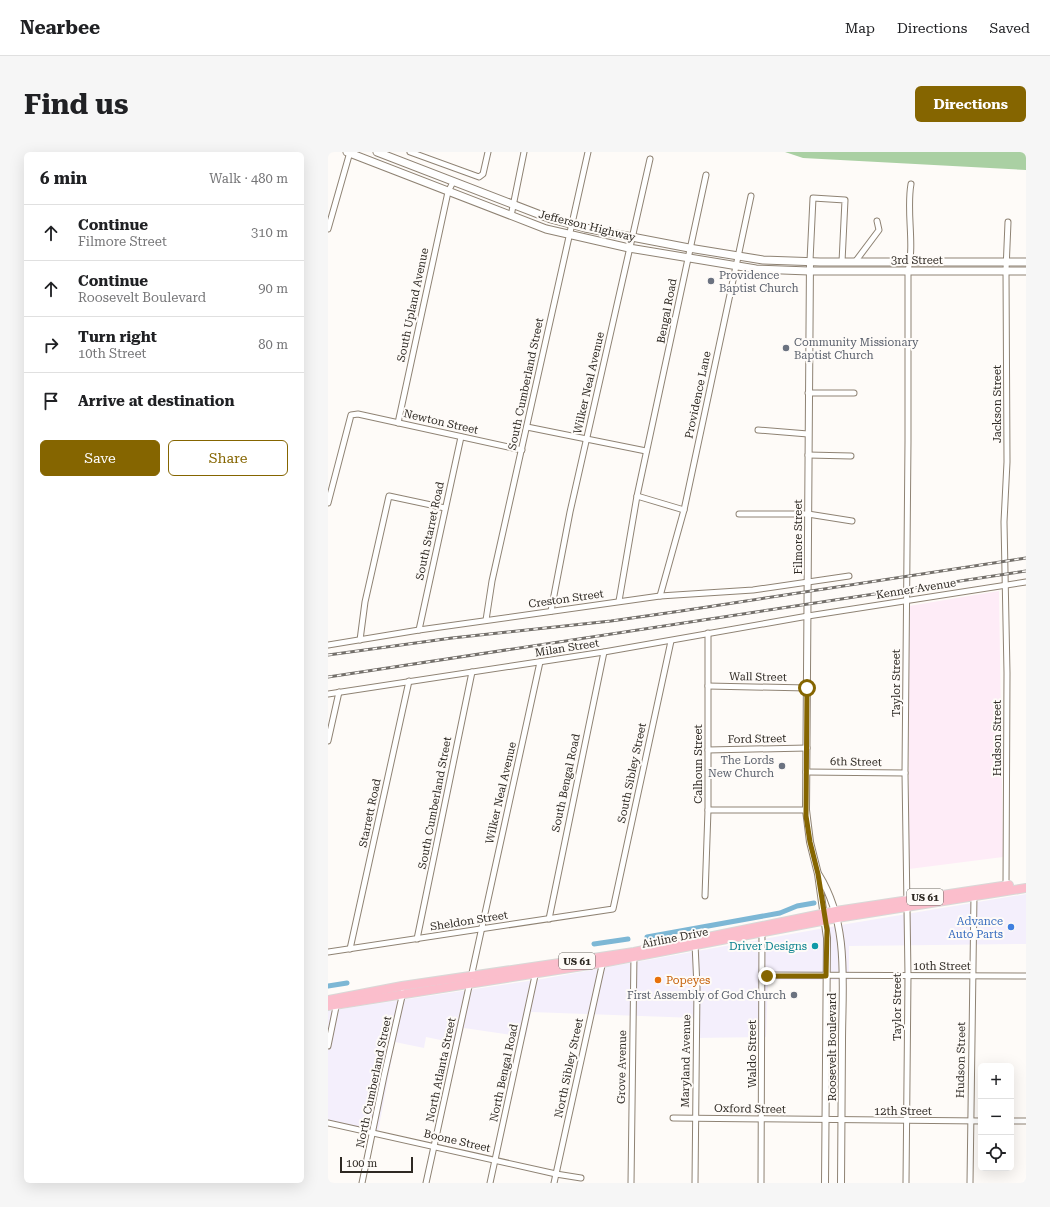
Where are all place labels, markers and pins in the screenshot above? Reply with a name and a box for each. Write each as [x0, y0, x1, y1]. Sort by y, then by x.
place label: Providence Baptist Church [719, 269, 799, 295]
marker: Providence Baptist Church [706, 276, 716, 286]
place label: Community Missionary Baptist Church [794, 336, 919, 362]
marker: Community Missionary Baptist Church [781, 343, 791, 353]
place label: The Lords New Church [708, 754, 774, 780]
marker: The Lords New Church [777, 761, 787, 771]
place label: Advance Auto Parts [948, 915, 1003, 941]
marker: Advance Auto Parts [1006, 922, 1016, 932]
place label: Driver Designs [729, 940, 807, 953]
marker: Driver Designs [810, 941, 820, 951]
place label: Popeyes [666, 974, 710, 987]
marker: Popeyes [653, 975, 663, 985]
place label: First Assembly of God Church [627, 989, 786, 1002]
marker: First Assembly of God Church [789, 990, 799, 1000]

